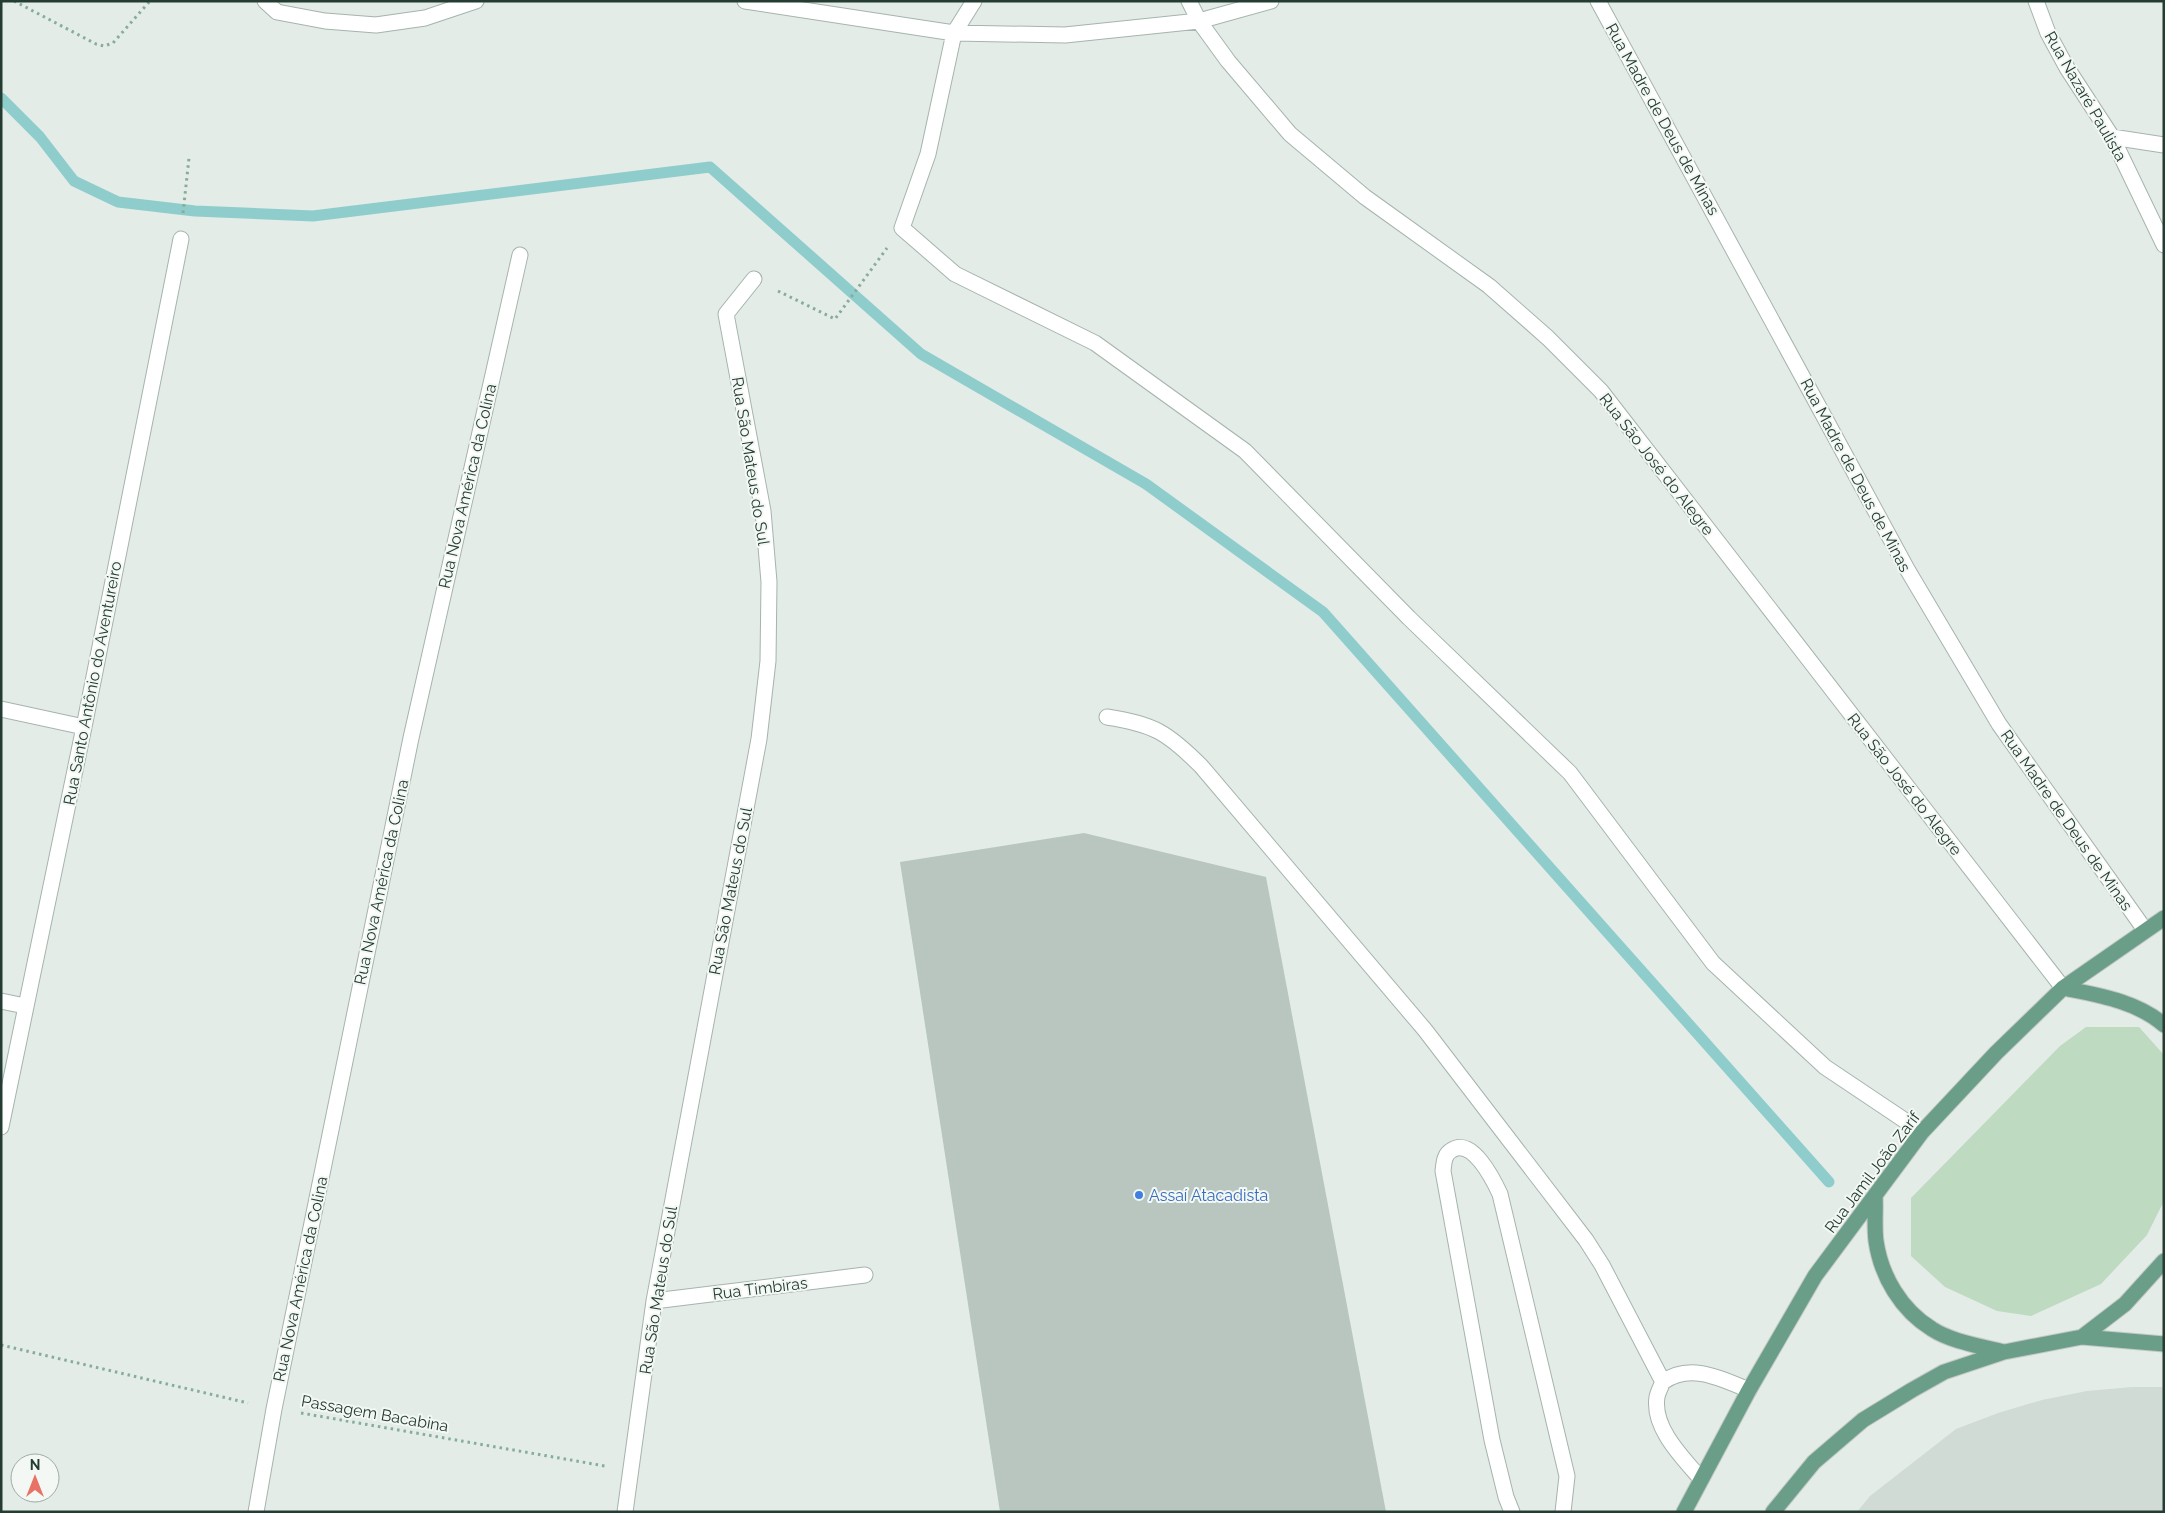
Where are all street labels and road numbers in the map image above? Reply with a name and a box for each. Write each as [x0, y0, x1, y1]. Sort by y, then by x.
street label: Rua Madre de Deus de Minas [1602, 20, 1723, 219]
street label: Rua Nazaré Paulista [2041, 28, 2130, 165]
street label: Rua São Mateus do Sul [728, 375, 773, 547]
street label: Rua Madre de Deus de Minas [1796, 375, 1915, 575]
street label: Rua Nova América da Colina [435, 382, 500, 590]
street label: Rua São José do Alegre [1595, 390, 1718, 539]
street label: Rua Santo Antônio do Aventureiro [59, 560, 125, 807]
street label: Rua São José do Alegre [1843, 710, 1966, 859]
street label: Rua Madre de Deus de Minas [1997, 726, 2137, 915]
street label: Rua Nova América da Colina [350, 778, 413, 987]
street label: Rua São Mateus do Sul [705, 805, 756, 977]
street label: Rua Jamil João Zarif [1821, 1107, 1925, 1237]
street label: Rua Nova América da Colina [269, 1175, 332, 1384]
street label: Rua São Mateus do Sul [636, 1204, 681, 1376]
street label: Rua Timbiras [712, 1273, 809, 1304]
street label: Passagem Bacabina [300, 1391, 450, 1436]

